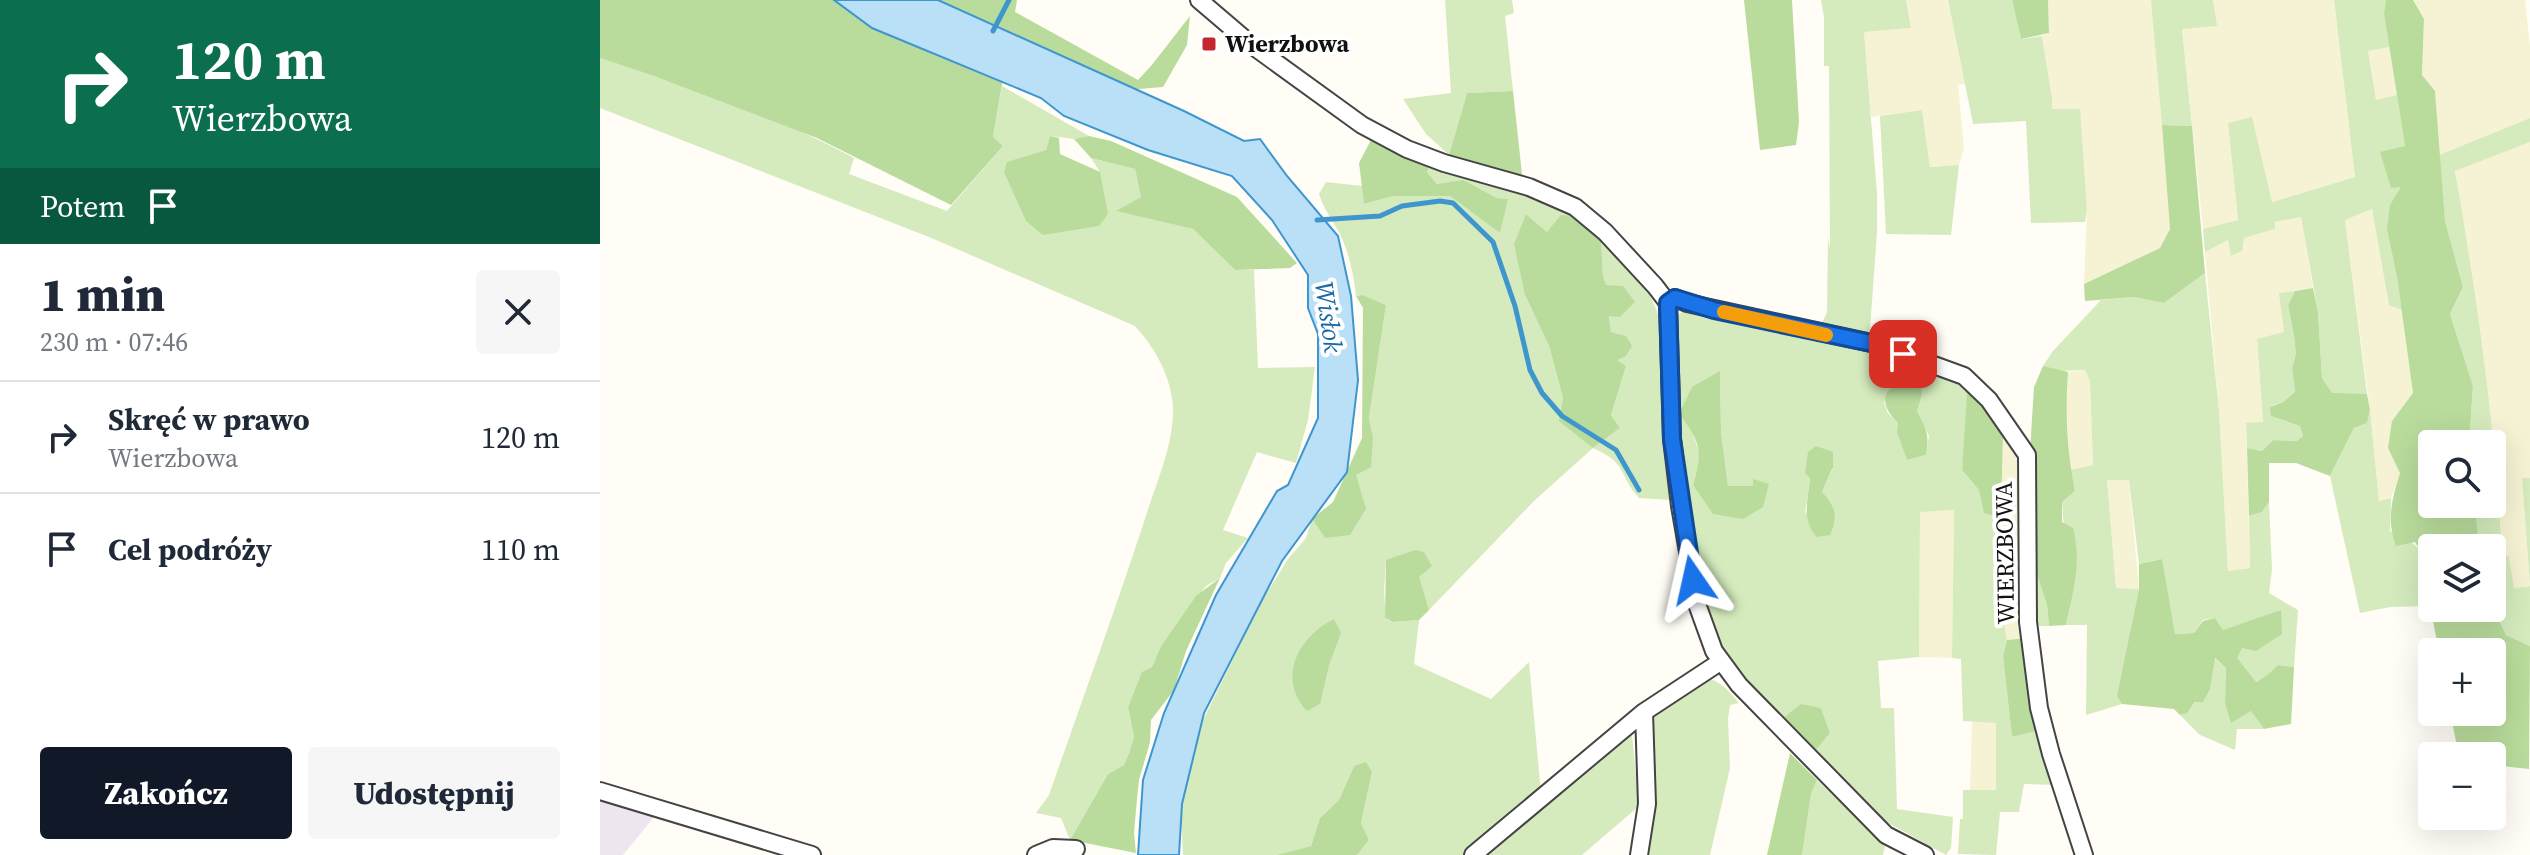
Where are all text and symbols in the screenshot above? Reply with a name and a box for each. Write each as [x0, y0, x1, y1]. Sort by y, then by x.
text: 120 m [172, 21, 326, 98]
place label: Wierzbowa [1225, 27, 1350, 60]
icon: right [40, 32, 144, 136]
marker: Wierzbowa [1200, 35, 1218, 53]
text: Wierzbowa [172, 94, 352, 143]
icon: arrive [141, 184, 185, 228]
text: Potem [40, 186, 125, 227]
text: 1 min [40, 261, 165, 327]
button: close [476, 270, 560, 354]
water label: Wisłok [1306, 279, 1352, 356]
pin [1869, 320, 1937, 388]
text: 230 m · 07:46 [40, 324, 188, 360]
icon: arrive [1881, 332, 1925, 376]
text: Skręć w prawo [108, 399, 310, 440]
icon: right [40, 415, 84, 459]
text: 120 m [481, 417, 560, 458]
map controls [2418, 430, 2506, 830]
button: search [2418, 430, 2506, 518]
text: Wierzbowa [108, 440, 238, 476]
street label: WIERZBOWA [1987, 481, 2022, 625]
icon: arrive [40, 527, 84, 571]
text: Cel podróży [108, 529, 272, 570]
text: 110 m [481, 529, 560, 570]
button: layers [2418, 534, 2506, 622]
position arrow [1651, 538, 1735, 622]
button: + [2418, 638, 2506, 726]
button: − [2418, 742, 2506, 830]
button: Zakończ [40, 747, 292, 839]
button: Udostępnij [308, 747, 560, 839]

